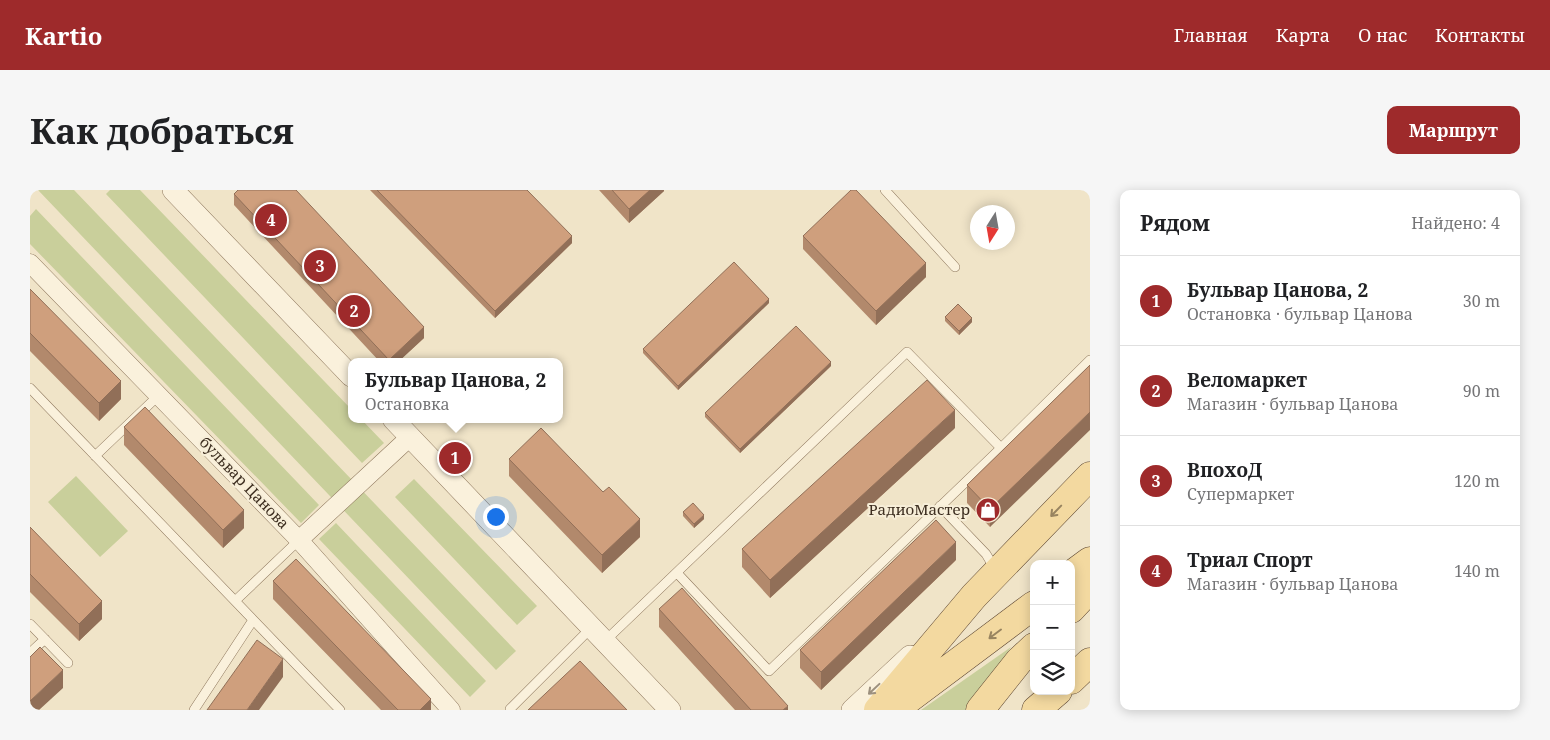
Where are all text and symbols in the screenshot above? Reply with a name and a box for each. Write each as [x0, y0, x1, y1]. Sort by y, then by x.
text: Kartio [25, 19, 102, 52]
text: Главная [1174, 23, 1248, 47]
text: Карта [1276, 23, 1330, 47]
text: О нас [1358, 23, 1407, 47]
text: Контакты [1435, 23, 1525, 47]
button: Маршрут [1387, 106, 1520, 154]
text: Как добраться [30, 107, 294, 154]
pin: 4 [255, 201, 287, 239]
north arrow [970, 205, 1015, 250]
text: Рядом [1140, 209, 1210, 237]
text: Найдено: 4 [1411, 212, 1500, 234]
pin: 3 [304, 247, 336, 285]
text: Бульвар Цанова, 2 [1187, 277, 1368, 303]
text: 1 [1151, 290, 1161, 312]
text: 30 m [1463, 290, 1500, 312]
pin: 2 [338, 292, 370, 330]
text: Остановка · бульвар Цанова [1187, 303, 1413, 325]
popup [348, 358, 563, 423]
text: Бульвар Цанова, 2 [365, 367, 546, 393]
text: Веломаркет [1187, 367, 1307, 393]
text: 2 [1151, 380, 1161, 402]
text: 90 m [1463, 380, 1500, 402]
text: Остановка [365, 393, 450, 415]
text: Магазин · бульвар Цанова [1187, 393, 1398, 415]
street label: бульвар Цанова [196, 432, 294, 533]
pin: 1 [439, 439, 471, 477]
text: ВпохоД [1187, 457, 1262, 483]
text: 3 [1151, 470, 1161, 492]
text: 120 m [1454, 470, 1500, 492]
text: Супермаркет [1187, 483, 1294, 505]
shop icon: РадиоМастер [975, 497, 1001, 523]
place label: РадиоМастер [868, 499, 970, 519]
your location [483, 504, 509, 530]
one-way arrow [1050, 504, 1062, 517]
text: Триал Спорт [1187, 547, 1313, 573]
map controls [1030, 560, 1075, 695]
button: + [1030, 560, 1075, 605]
text: 4 [1151, 560, 1161, 582]
text: 140 m [1454, 560, 1500, 582]
text: Магазин · бульвар Цанова [1187, 573, 1398, 595]
button: − [1030, 605, 1075, 650]
one-way arrow [988, 629, 1002, 639]
button: layers [1030, 650, 1075, 695]
one-way arrow [868, 683, 881, 695]

